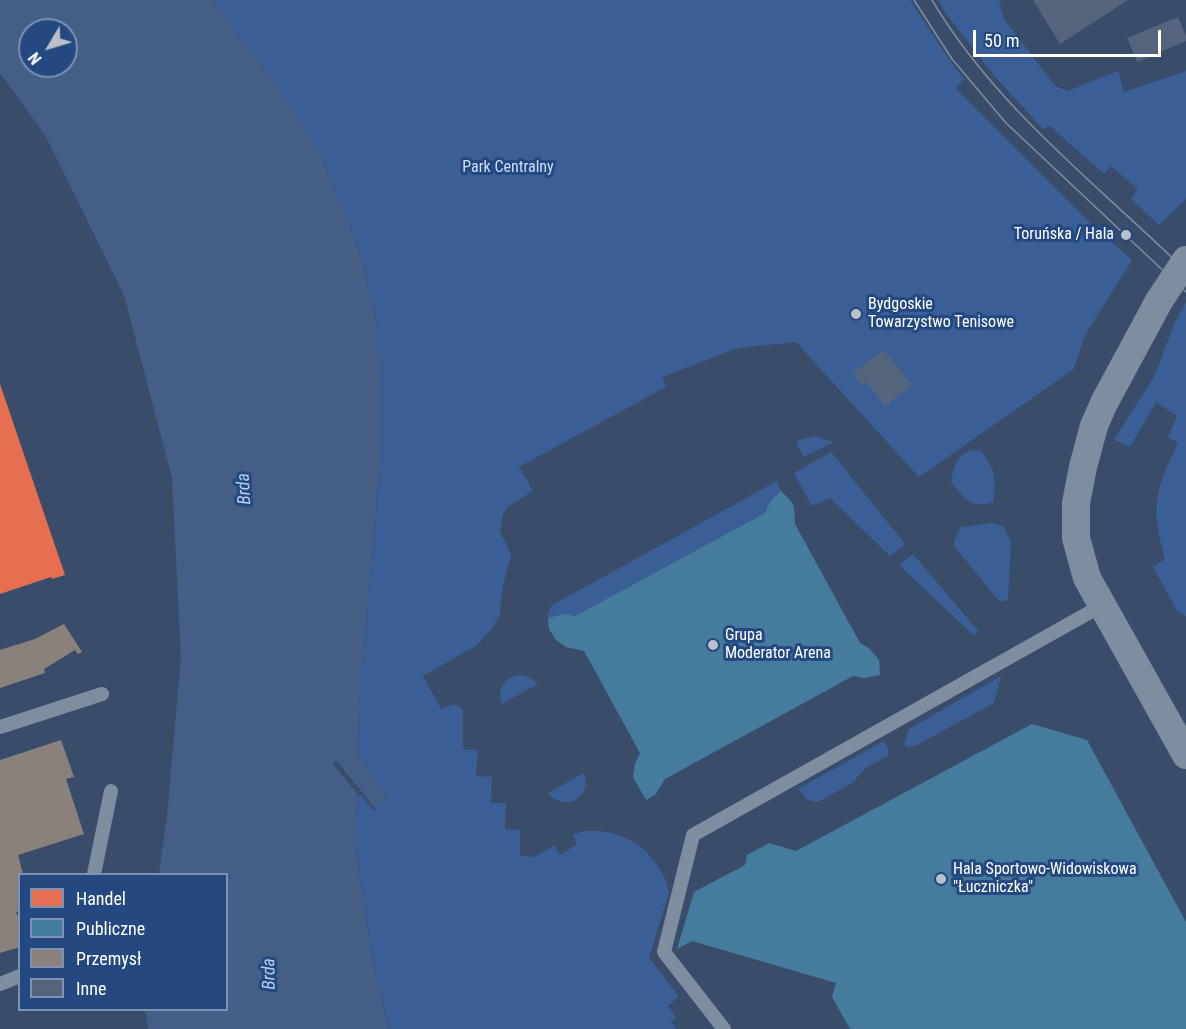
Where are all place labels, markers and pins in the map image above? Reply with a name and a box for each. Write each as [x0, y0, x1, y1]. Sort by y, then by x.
place label: Toruńska / Hala [1014, 225, 1114, 245]
marker: Toruńska / Hala [1119, 228, 1133, 242]
place label: Bydgoskie Towarzystwo Tenisowe [868, 295, 1014, 333]
marker: Bydgoskie Towarzystwo Tenisowe [849, 307, 863, 321]
place label: Grupa Moderator Arena [725, 626, 831, 664]
marker: Grupa Moderator Arena [706, 638, 720, 652]
place label: Hala Sportowo-Widowiskowa "Łuczniczka" [953, 860, 1137, 898]
marker: Hala Sportowo-Widowiskowa "Łuczniczka" [934, 872, 948, 886]

